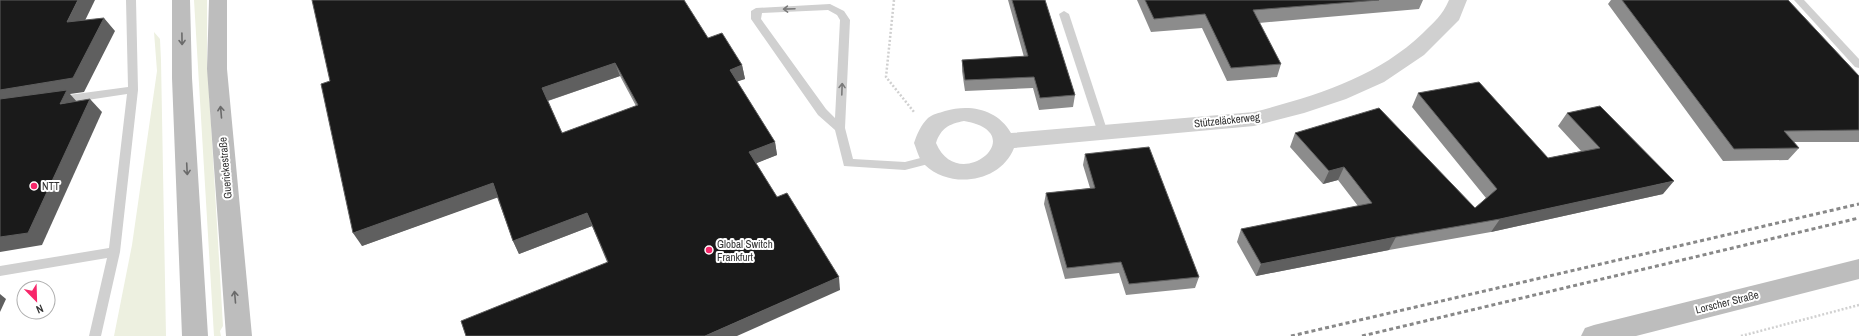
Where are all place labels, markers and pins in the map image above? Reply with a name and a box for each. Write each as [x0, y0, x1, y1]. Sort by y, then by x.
place label: NTT [42, 179, 60, 193]
marker: NTT [29, 181, 39, 191]
place label: Global Switch Frankfurt [717, 237, 773, 264]
marker: Global Switch Frankfurt [704, 245, 714, 255]

